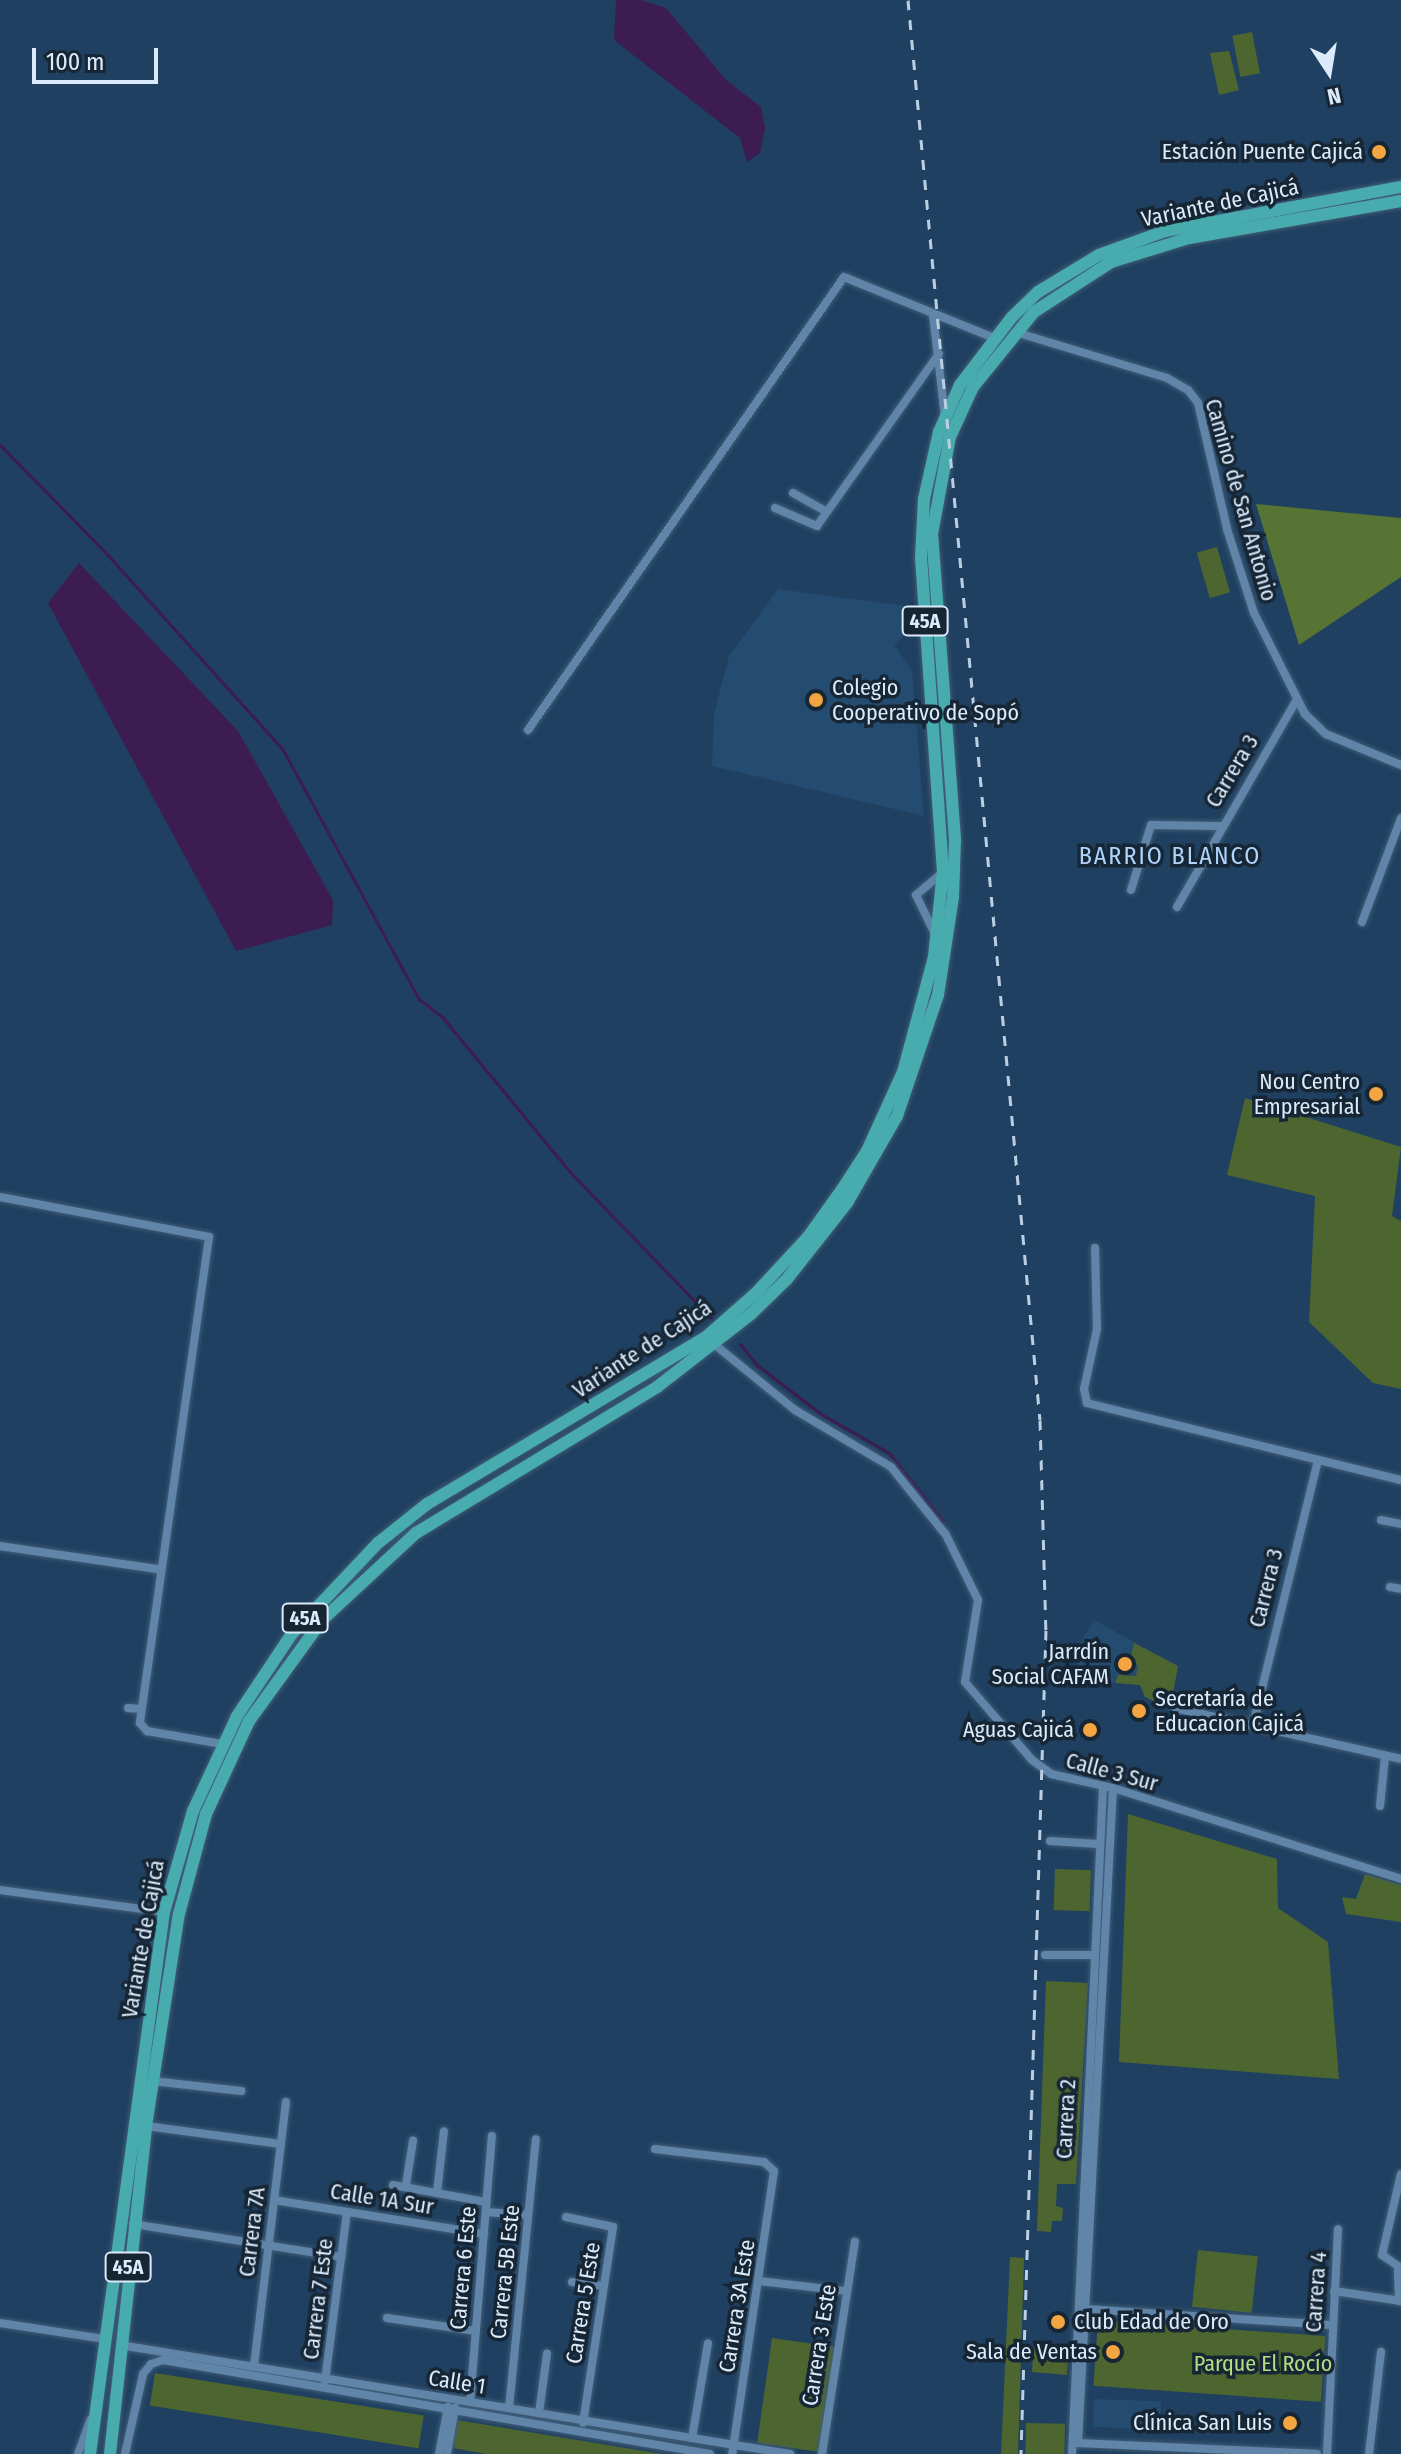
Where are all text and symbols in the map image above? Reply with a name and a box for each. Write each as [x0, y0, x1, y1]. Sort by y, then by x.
scale bar [36, 32, 162, 82]
north arrow [1289, 32, 1369, 112]
text: 100 m [46, 48, 104, 76]
text: N [1325, 81, 1343, 111]
place label: Estación Puente Cajicá [1162, 139, 1363, 165]
marker: Estación Puente Cajicá [1370, 143, 1388, 161]
street label: Variante de Cajicá [1139, 173, 1301, 233]
street label: Camino de San Antonio [1199, 396, 1283, 604]
road number: 45A [901, 605, 949, 637]
place label: Colegio Cooperativo de Sopó [832, 674, 1019, 726]
marker: Colegio Cooperativo de Sopó [807, 691, 825, 709]
street label: Carrera 3 [1200, 730, 1264, 812]
district label: BARRIO BLANCO [1079, 843, 1261, 871]
place label: Nou Centro Empresarial [1254, 1068, 1360, 1120]
marker: Nou Centro Empresarial [1367, 1085, 1385, 1103]
street label: Variante de Cajicá [568, 1294, 716, 1404]
street label: Carrera 3 [1243, 1546, 1289, 1630]
road number: 45A [281, 1602, 329, 1634]
place label: Jarrdín Social CAFAM [992, 1638, 1109, 1690]
marker: Jarrdín Social CAFAM [1116, 1655, 1134, 1673]
place label: Secretaría de Educacion Cajicá [1155, 1685, 1304, 1736]
marker: Secretaría de Educacion Cajicá [1130, 1702, 1148, 1720]
place label: Aguas Cajicá [963, 1717, 1074, 1743]
marker: Aguas Cajicá [1081, 1721, 1099, 1739]
street label: Calle 3 Sur [1063, 1747, 1161, 1797]
street label: Variante de Cajicá [116, 1858, 170, 2020]
street label: Carrera 2 [1051, 2078, 1081, 2160]
street label: Calle 1A Sur [328, 2178, 436, 2220]
street label: Carrera 7A [233, 2186, 271, 2278]
street label: Carrera 5B Este [485, 2204, 525, 2340]
street label: Carrera 6 Este [444, 2205, 482, 2331]
street label: Carrera 7 Este [297, 2237, 339, 2361]
street label: Carrera 3A Este [713, 2238, 761, 2374]
street label: Carrera 5 Este [560, 2240, 606, 2366]
road number: 45A [104, 2251, 152, 2283]
street label: Carrera 4 [1300, 2251, 1332, 2333]
street label: Carrera 3 Este [796, 2282, 842, 2408]
place label: Club Edad de Oro [1074, 2309, 1229, 2335]
marker: Club Edad de Oro [1049, 2313, 1067, 2331]
place label: Sala de Ventas [966, 2339, 1097, 2365]
marker: Sala de Ventas [1104, 2343, 1122, 2361]
park label: Parque El Rocío [1194, 2351, 1332, 2377]
street label: Calle 1 [426, 2364, 488, 2400]
place label: Clínica San Luis [1133, 2410, 1272, 2436]
marker: Clínica San Luis [1279, 2412, 1301, 2434]

